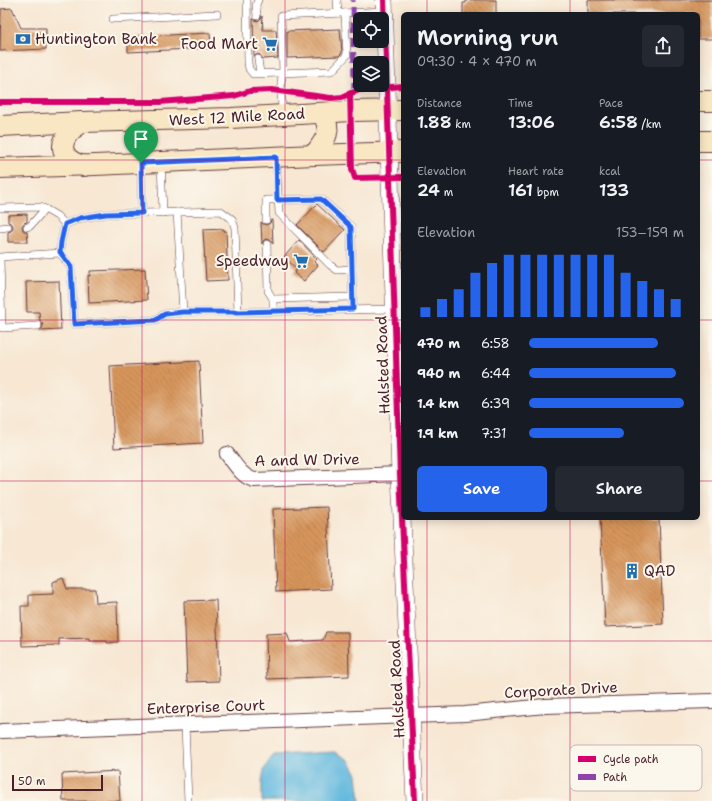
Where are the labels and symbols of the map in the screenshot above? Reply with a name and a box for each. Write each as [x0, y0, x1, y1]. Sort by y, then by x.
place label: Huntington Bank [35, 29, 157, 49]
bank icon: Huntington Bank [14, 30, 32, 48]
place label: Food Mart [181, 34, 258, 54]
supermarket icon: Food Mart [261, 35, 279, 53]
street label: West 12 Mile Road [168, 103, 306, 131]
pin [124, 122, 158, 163]
place label: Speedway [216, 251, 289, 271]
supermarket icon: Speedway [292, 252, 310, 270]
street label: Halsted Road [371, 315, 395, 415]
street label: A and W Drive [254, 449, 360, 471]
place label: QAD [644, 561, 676, 581]
building icon: QAD [623, 562, 641, 580]
street label: Halsted Road [384, 639, 410, 739]
street label: Corporate Drive [504, 677, 618, 703]
street label: Enterprise Court [146, 695, 266, 719]
legend [570, 745, 702, 791]
text: Cycle path [603, 752, 659, 767]
text: Path [603, 770, 627, 785]
scale bar [12, 773, 103, 792]

